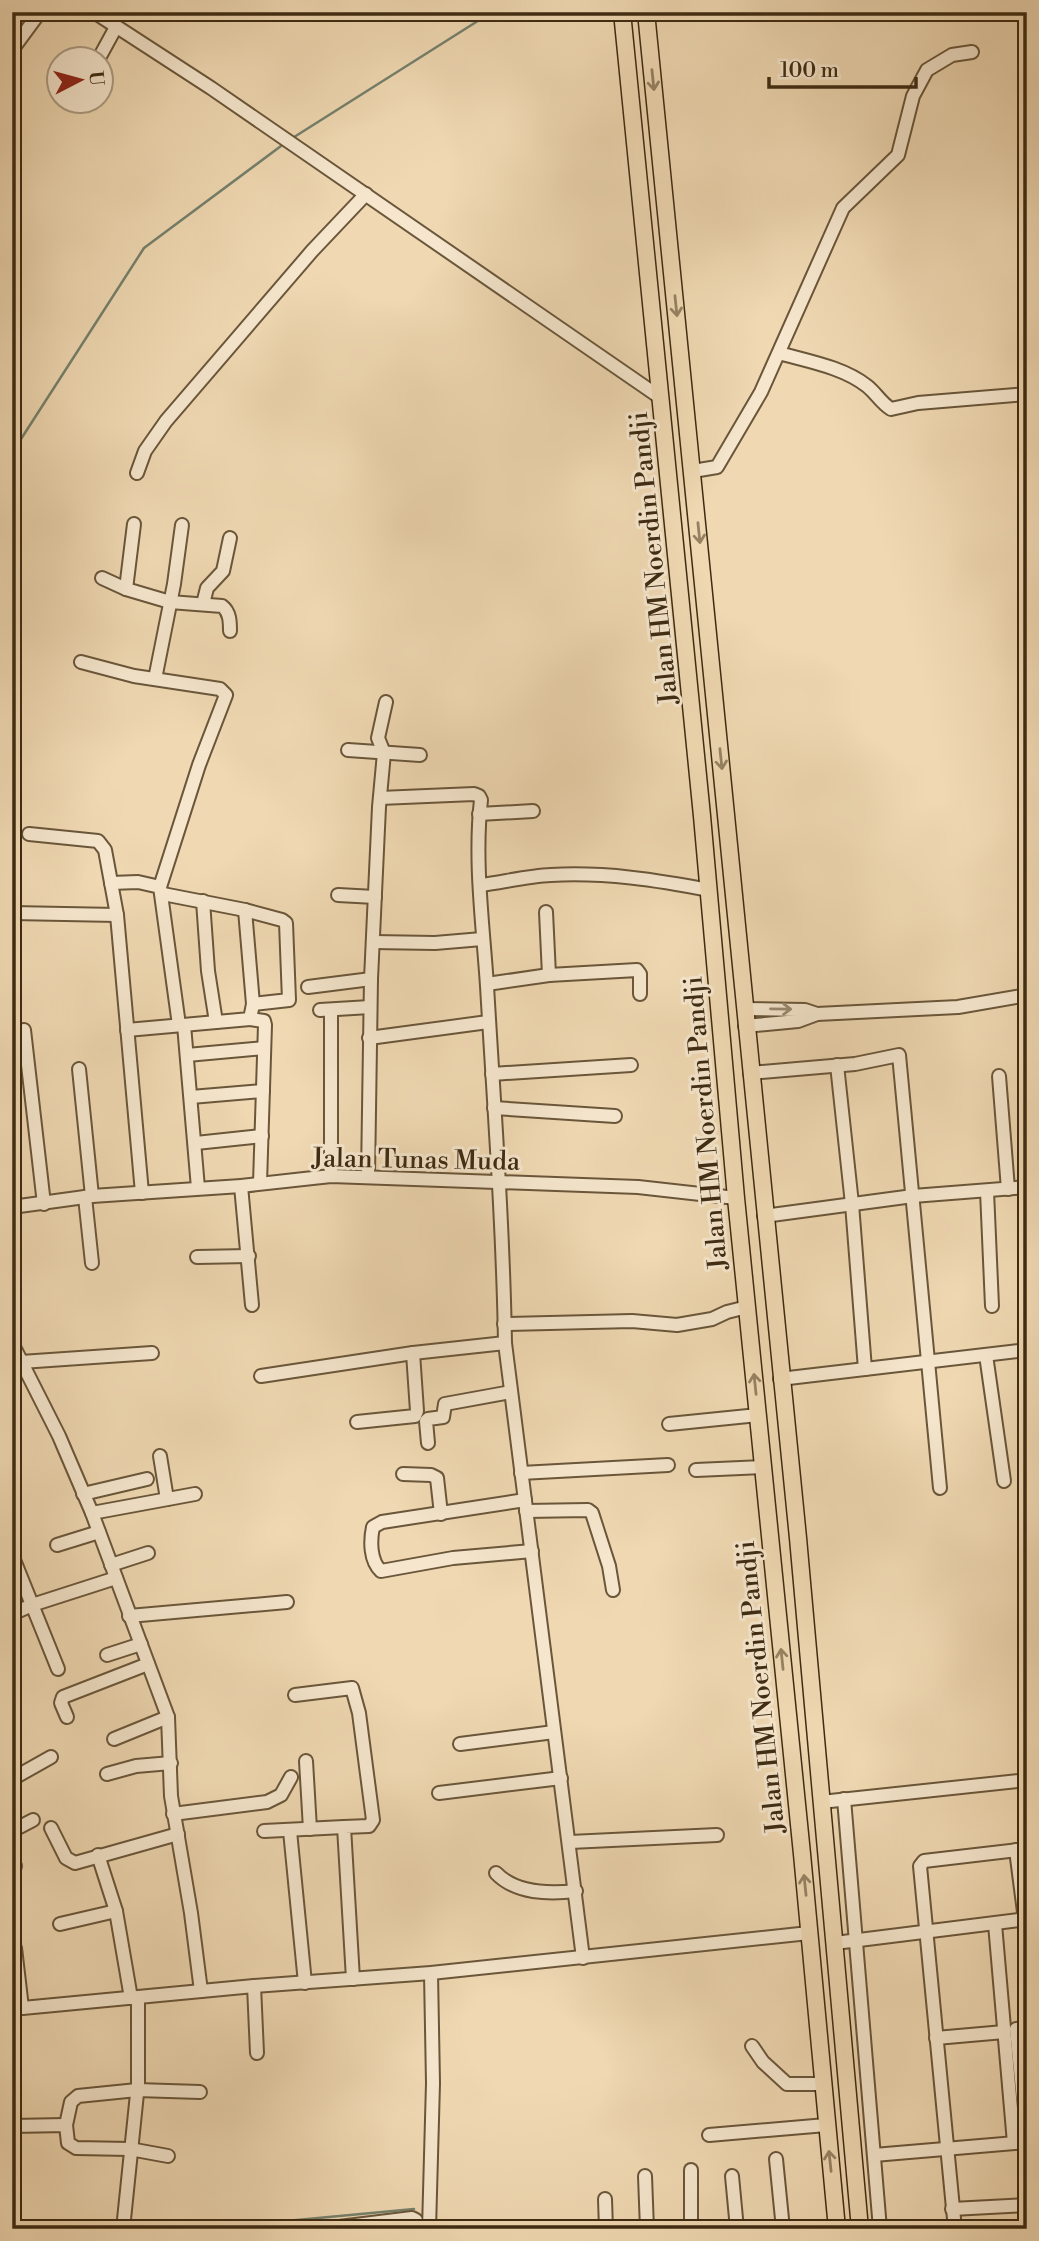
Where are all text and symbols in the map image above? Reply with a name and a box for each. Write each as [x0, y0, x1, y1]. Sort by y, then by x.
north arrow [46, 46, 116, 116]
scale bar [769, 46, 916, 90]
text: 100 m [780, 58, 839, 84]
one-way arrow [647, 68, 660, 91]
text: U [83, 70, 109, 87]
one-way arrow [670, 295, 683, 317]
street label: Jalan HM Noerdin Pandji [623, 410, 685, 707]
one-way arrow [693, 521, 706, 544]
one-way arrow [715, 747, 728, 770]
street label: Jalan HM Noerdin Pandji [677, 975, 735, 1272]
one-way arrow [769, 1002, 792, 1016]
street label: Jalan Tunas Muda [311, 1142, 521, 1178]
one-way arrow [748, 1373, 761, 1396]
street label: Jalan HM Noerdin Pandji [730, 1539, 792, 1836]
one-way arrow [776, 1648, 789, 1671]
one-way arrow [798, 1875, 811, 1897]
one-way arrow [823, 2150, 836, 2173]

